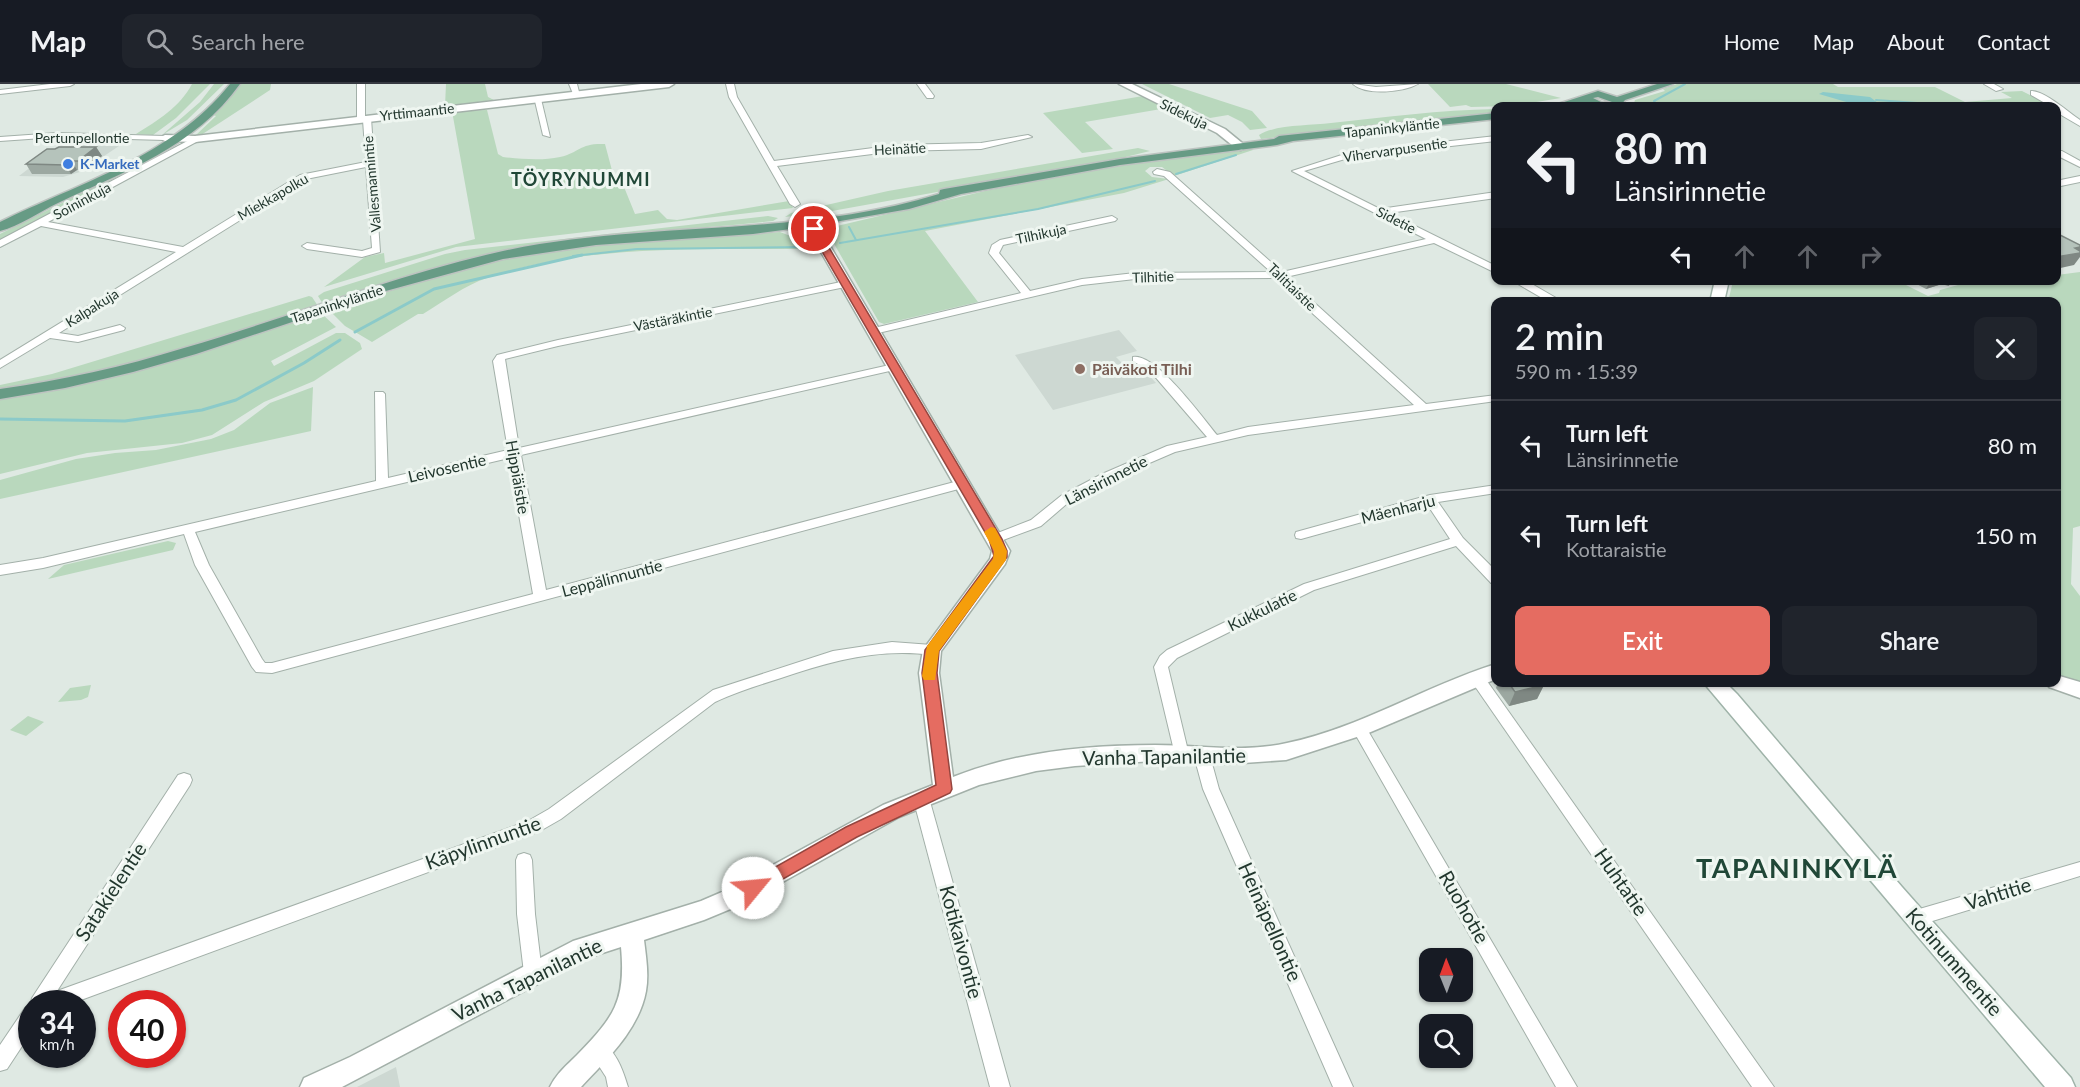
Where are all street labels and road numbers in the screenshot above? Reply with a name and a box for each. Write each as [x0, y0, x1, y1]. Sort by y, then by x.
street label: Sidekuja [1157, 95, 1211, 132]
street label: Yrttimaantie [379, 99, 455, 124]
street label: Tapaninkyläntie [1343, 114, 1440, 141]
street label: Pertunpellontie [35, 129, 129, 146]
street label: Vihervarpusentie [1342, 134, 1448, 165]
street label: Vallesmannintie [359, 135, 384, 233]
street label: Heinätie [874, 139, 926, 158]
street label: Miekkapolku [234, 169, 311, 224]
street label: Soininkuja [50, 178, 114, 223]
street label: Sidetie [1374, 202, 1419, 237]
street label: Tilhikuja [1014, 220, 1068, 247]
street label: Talitiaistie [1264, 259, 1320, 314]
street label: Tilhitie [1132, 267, 1174, 286]
street label: Tapaninkyläntie [289, 281, 385, 326]
street label: Kalpakuja [62, 285, 122, 331]
street label: Västäräkintie [632, 303, 714, 334]
street label: Hippiäistie [503, 438, 534, 515]
street label: Leivosentie [406, 449, 488, 486]
street label: Länsirinnetie [1061, 451, 1150, 508]
street label: Mäenharju [1359, 490, 1437, 527]
street label: Leppälinnuntie [559, 555, 664, 600]
street label: Kukkulatie [1224, 585, 1299, 634]
street label: Vanha Tapanilantie [1082, 743, 1246, 769]
street label: Käpylinnuntie [422, 810, 544, 874]
street label: Satakielentie [70, 838, 151, 945]
street label: Huhtatie [1590, 843, 1654, 920]
street label: Heinäpellontie [1234, 858, 1308, 985]
street label: Ruohotie [1435, 866, 1495, 947]
street label: Vahtitie [1962, 872, 2034, 914]
street label: Kotikaivontie [935, 883, 989, 1001]
street label: Kotinummentie [1901, 902, 2008, 1020]
street label: Vanha Tapanilantie [448, 932, 605, 1026]

